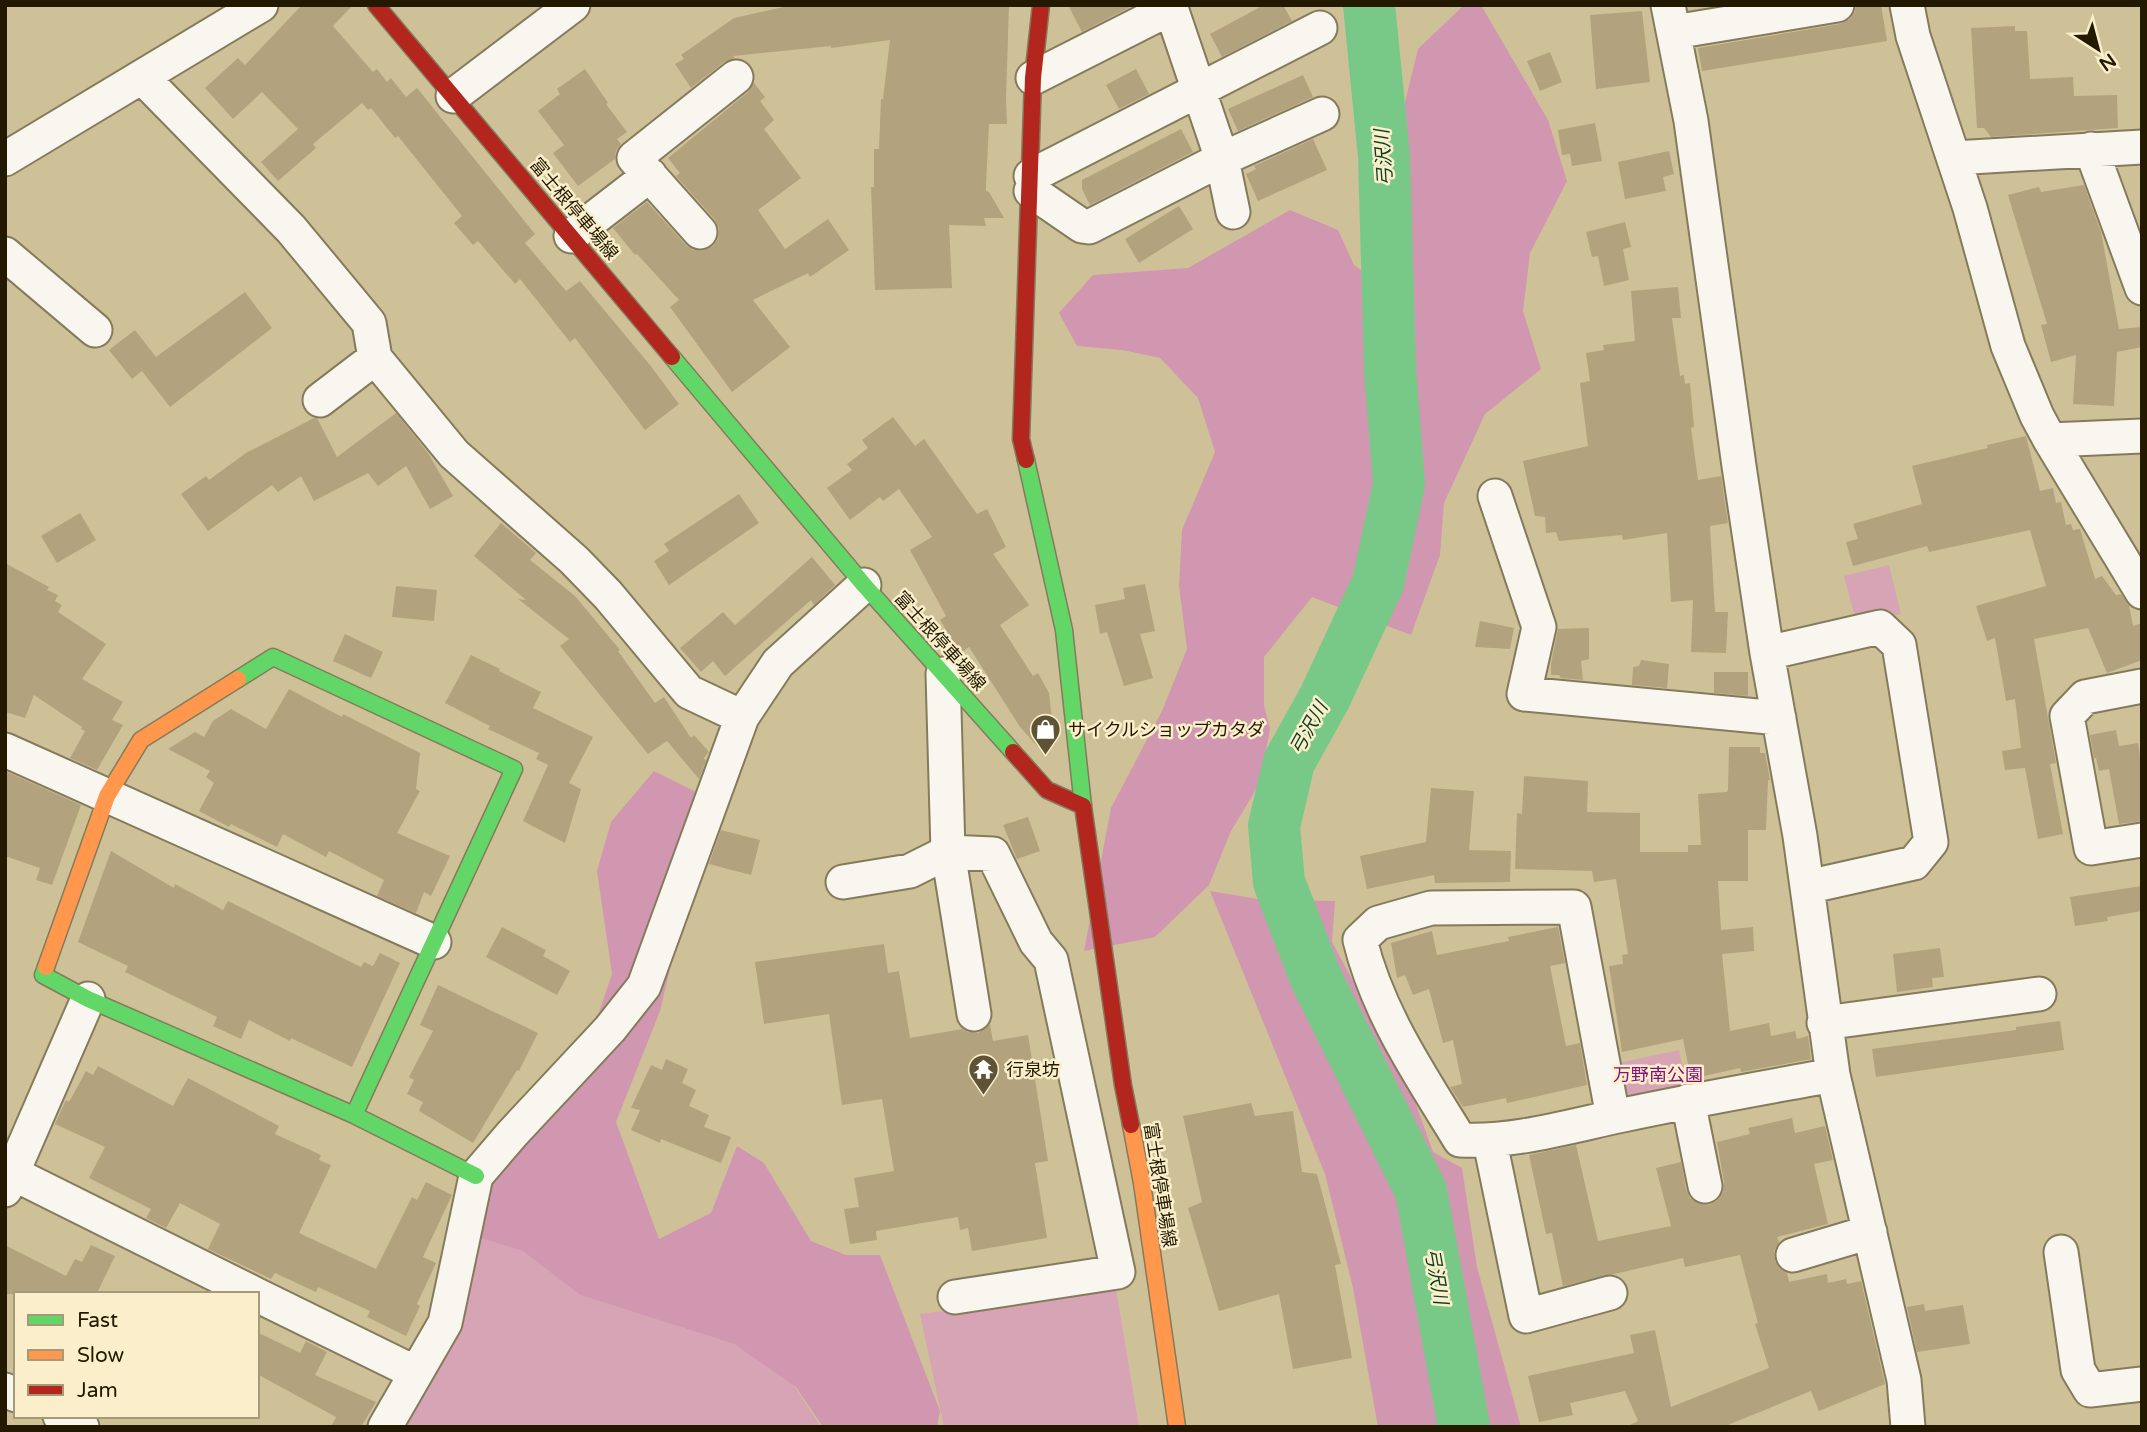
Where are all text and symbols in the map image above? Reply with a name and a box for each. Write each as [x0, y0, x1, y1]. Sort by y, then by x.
north arrow [2063, 14, 2133, 84]
text: N [2095, 49, 2120, 75]
water label: 弓沢川 [1371, 127, 1397, 187]
street label: 富士根停車場線 [525, 154, 623, 264]
street label: 富士根停車場線 [890, 587, 990, 695]
water label: 弓沢川 [1285, 696, 1333, 759]
shop icon: サイクルショップカタダ [1028, 713, 1062, 757]
place label: サイクルショップカタダ [1068, 719, 1265, 741]
temple icon: 行泉坊 [966, 1053, 1000, 1097]
place label: 行泉坊 [1006, 1059, 1060, 1081]
park label: 万野南公園 [1613, 1064, 1703, 1086]
street label: 富士根停車場線 [1139, 1121, 1181, 1249]
water label: 弓沢川 [1420, 1246, 1452, 1308]
legend [14, 1292, 259, 1418]
text: Fast [77, 1308, 118, 1333]
text: Slow [77, 1343, 125, 1368]
text: Jam [77, 1378, 118, 1403]

